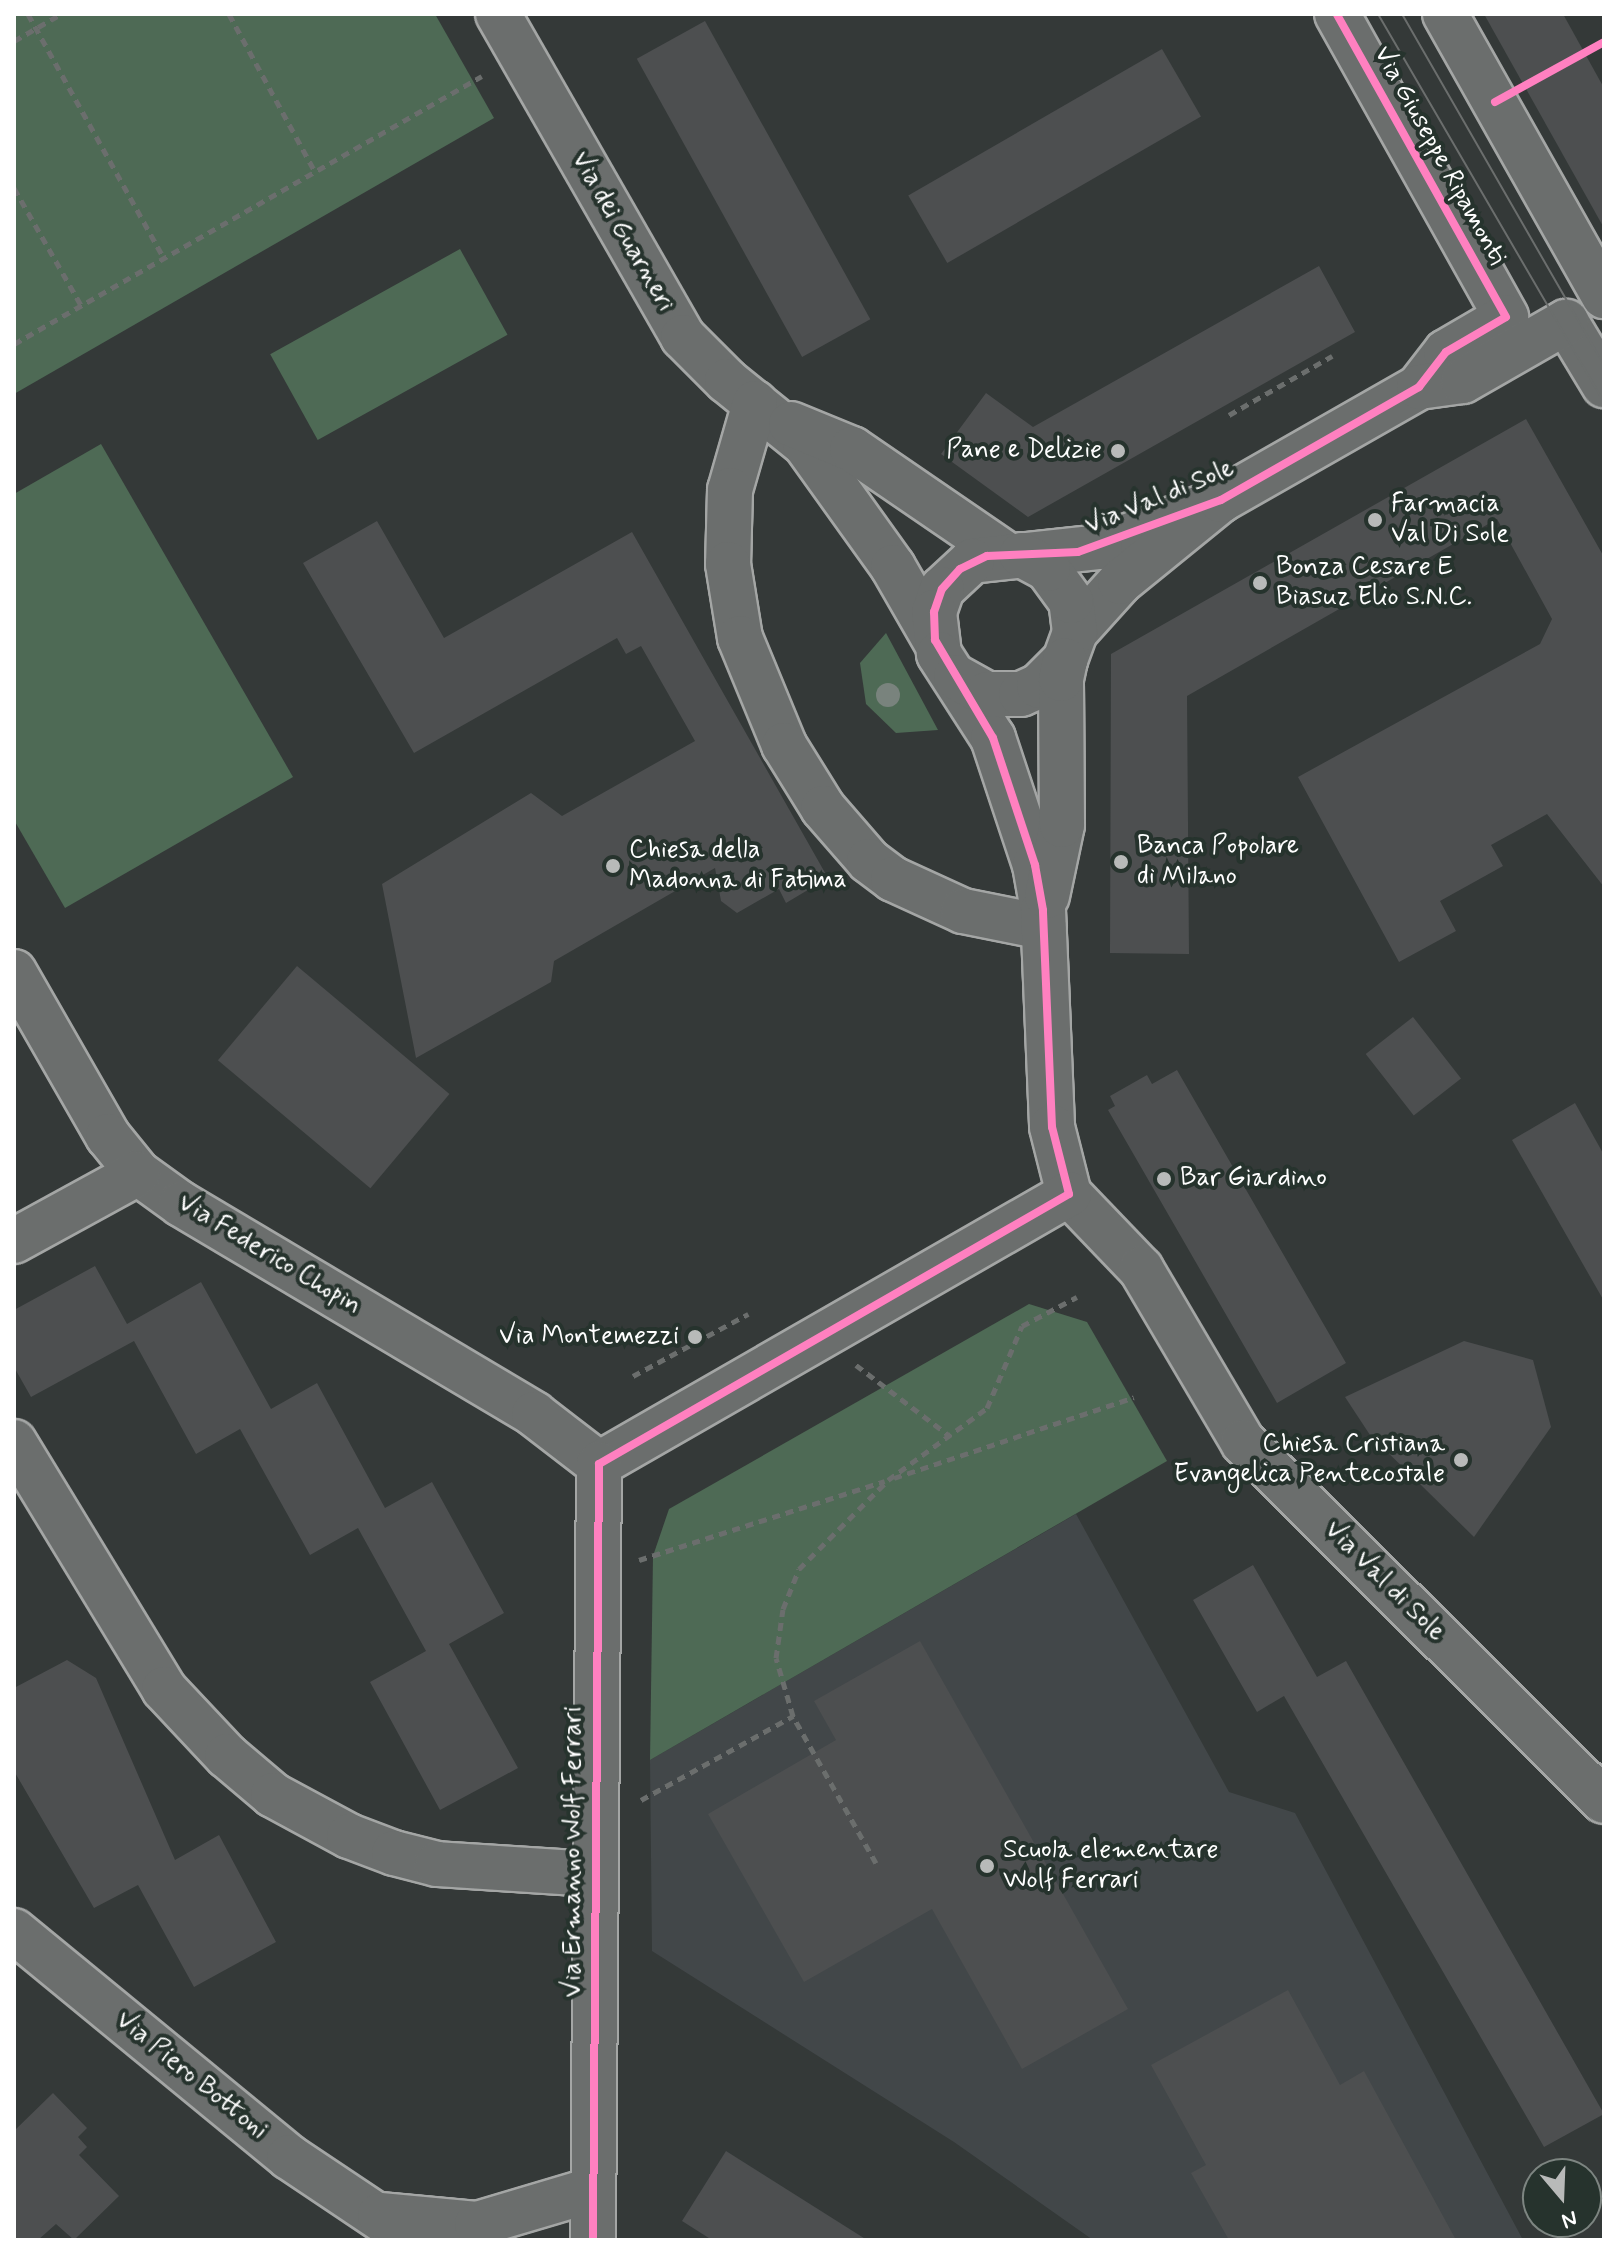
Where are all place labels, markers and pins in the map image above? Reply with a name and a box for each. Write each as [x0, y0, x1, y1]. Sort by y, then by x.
place label: Pane e Delizie [946, 435, 1102, 467]
marker: Pane e Delizie [1109, 442, 1127, 460]
place label: Farmacia Val Di Sole [1391, 489, 1509, 550]
marker: Farmacia Val Di Sole [1366, 511, 1384, 529]
place label: Bonza Cesare E Biasuz Elio S.N.C. [1276, 552, 1472, 614]
marker: Bonza Cesare E Biasuz Elio S.N.C. [1251, 574, 1269, 592]
place label: Banca Popolare di Milano [1137, 831, 1301, 892]
place label: Chiesa della Madonna di Fatima [629, 835, 845, 896]
marker: Banca Popolare di Milano [1112, 853, 1130, 871]
marker: Chiesa della Madonna di Fatima [604, 857, 622, 875]
place label: Bar Giardino [1180, 1163, 1317, 1195]
marker: Bar Giardino [1155, 1170, 1173, 1188]
place label: Via Montemezzi [499, 1321, 679, 1353]
marker: Via Montemezzi [686, 1328, 704, 1346]
place label: Chiesa Cristiana Evangelica Pentecostale [1185, 1429, 1445, 1490]
marker: Chiesa Cristiana Evangelica Pentecostale [1452, 1451, 1470, 1469]
place label: Scuola elementare Wolf Ferrari [1003, 1835, 1219, 1896]
marker: Scuola elementare Wolf Ferrari [978, 1857, 996, 1875]

